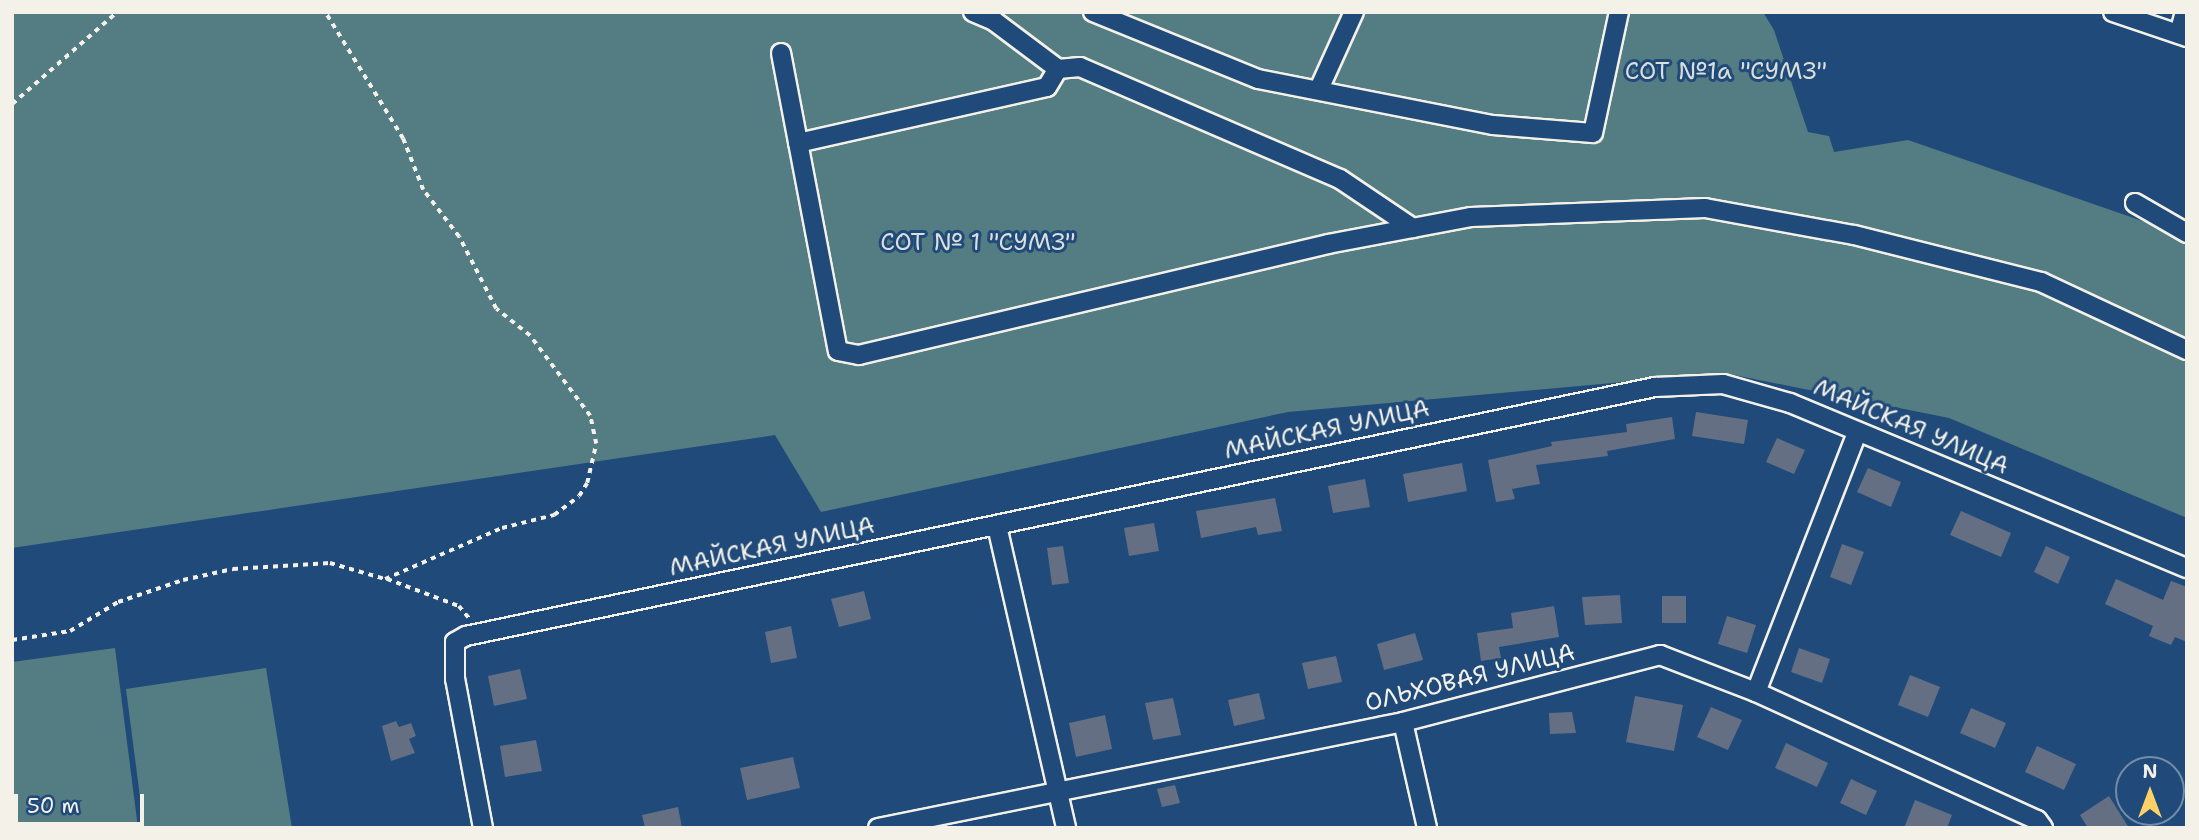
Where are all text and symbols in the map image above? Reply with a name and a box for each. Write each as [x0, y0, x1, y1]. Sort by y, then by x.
park label: СОТ №1а "СУМЗ" [1625, 58, 1827, 86]
park label: СОТ № 1 "СУМЗ" [880, 229, 1076, 257]
street label: МАЙСКАЯ УЛИЦА [1809, 373, 2013, 481]
street label: МАЙСКАЯ УЛИЦА [1222, 394, 1432, 466]
street label: МАЙСКАЯ УЛИЦА [667, 511, 877, 583]
street label: ОЛЬХОВАЯ УЛИЦА [1362, 638, 1578, 718]
north arrow [2115, 756, 2185, 826]
text: N [2142, 759, 2158, 784]
scale bar [18, 780, 147, 824]
text: 50 m [27, 792, 80, 820]

